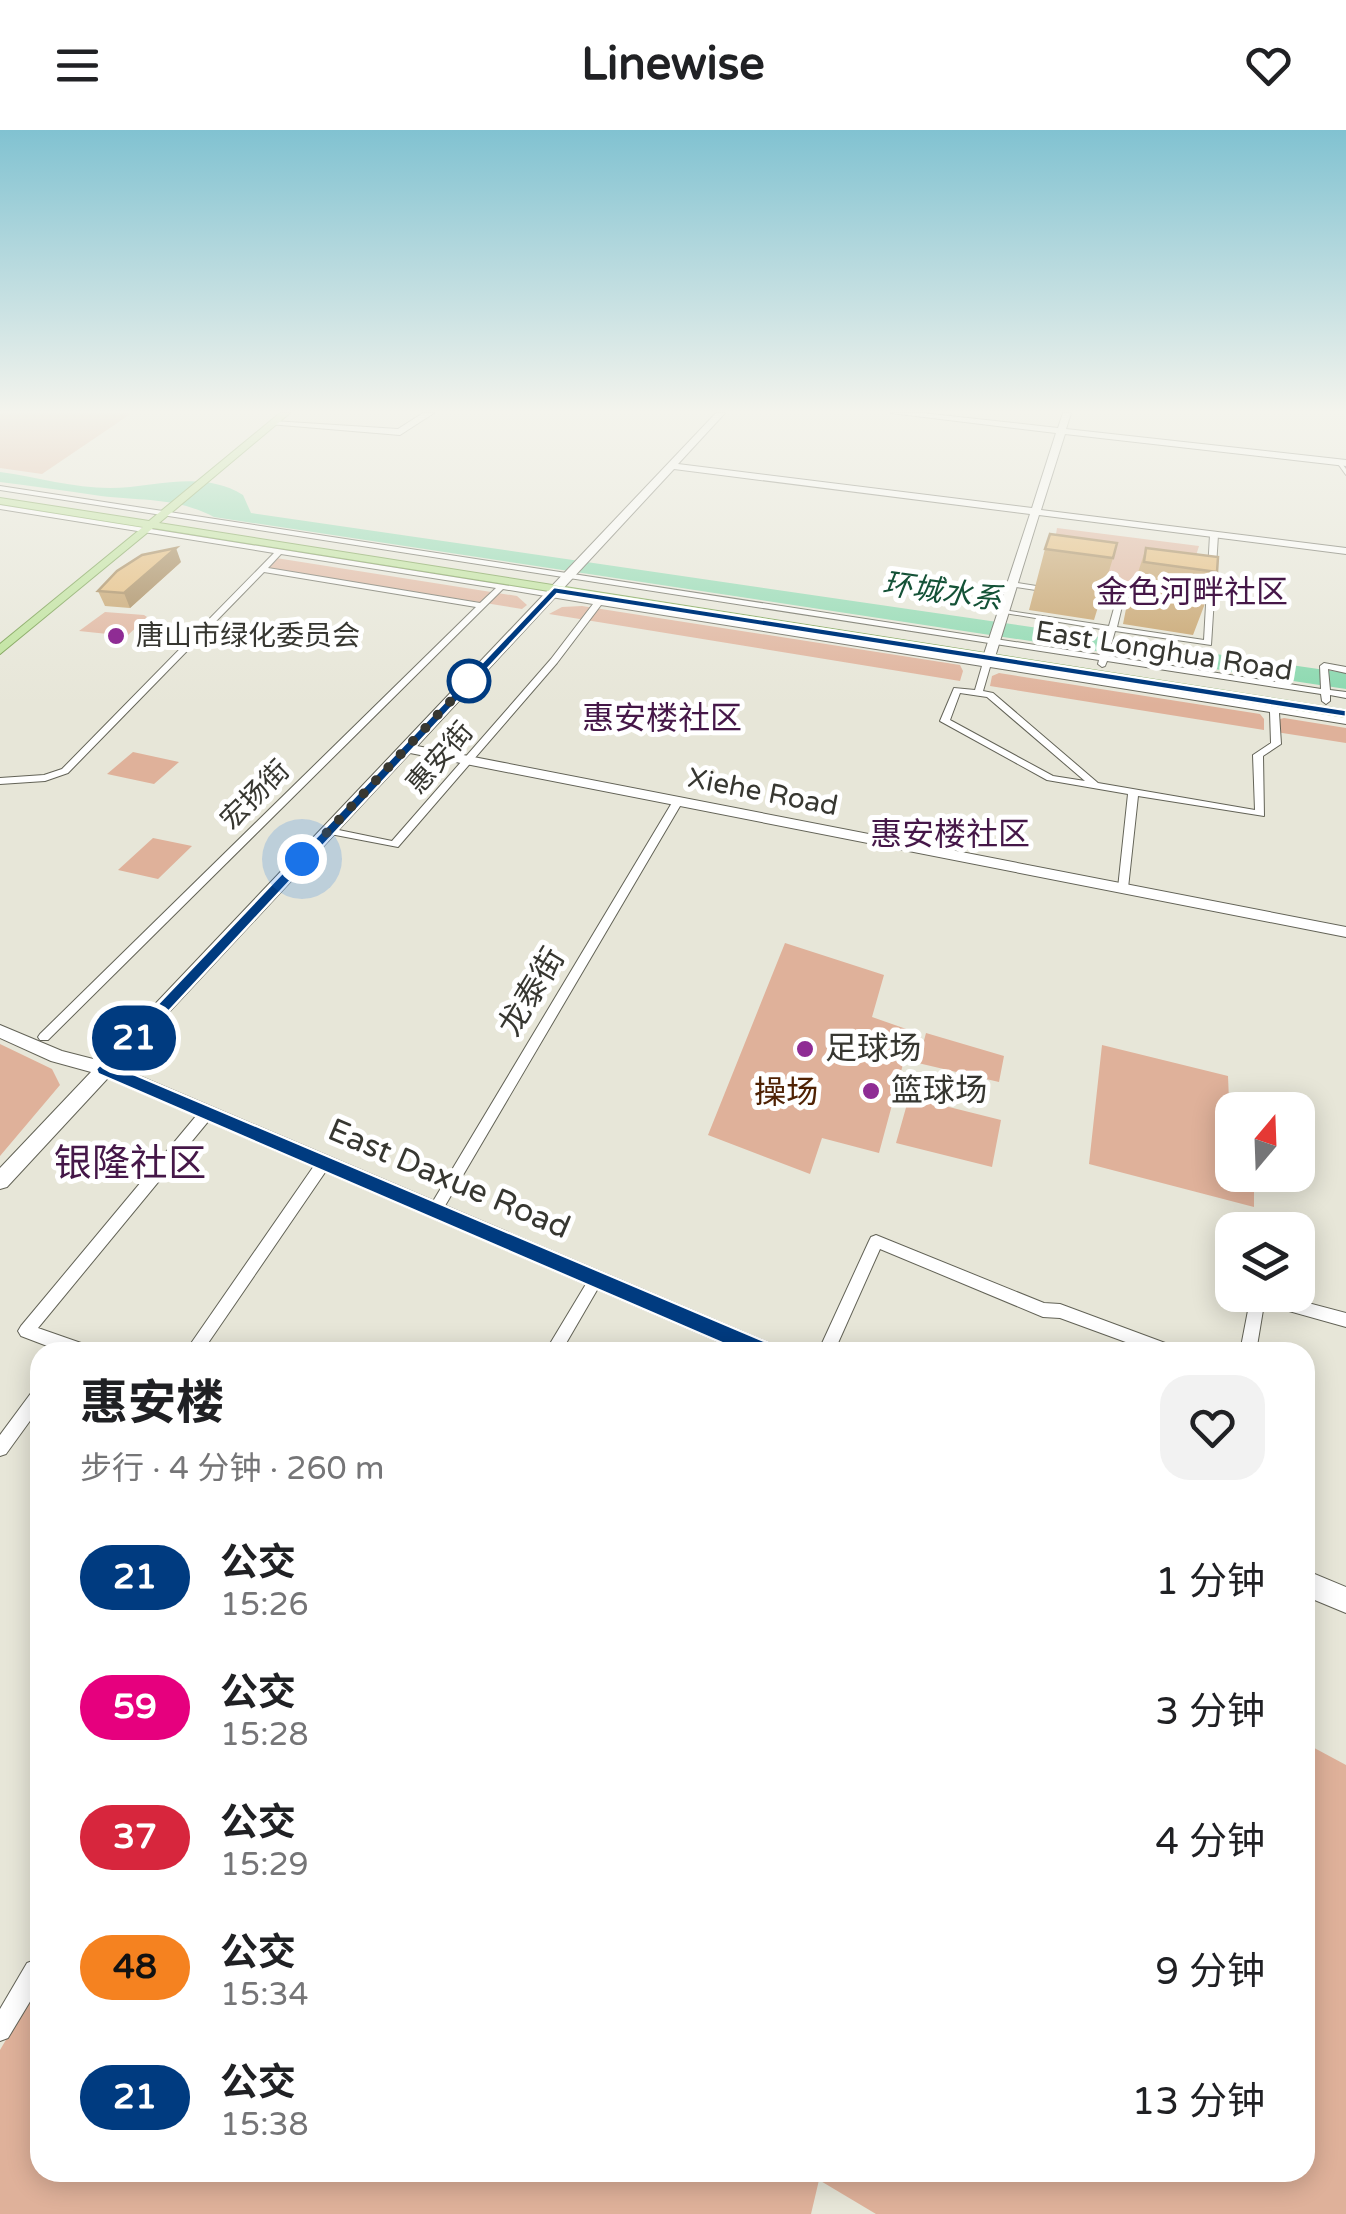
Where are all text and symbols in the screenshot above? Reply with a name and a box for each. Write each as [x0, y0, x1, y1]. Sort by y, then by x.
icon: menu [50, 38, 105, 93]
text: Linewise [581, 38, 765, 92]
icon: heart [1241, 38, 1296, 93]
water label: 环城水系 [880, 565, 1006, 619]
district label: 金色河畔社区 [1096, 574, 1288, 612]
street label: East Longhua Road [1033, 614, 1295, 688]
place label: 唐山市绿化委员会 [136, 619, 360, 653]
marker: 唐山市绿化委员会 [105, 625, 127, 647]
unlabelled marker [448, 660, 490, 702]
district label: 惠安楼社区 [582, 700, 742, 738]
street label: 惠安街 [400, 715, 480, 801]
street label: 宏扬街 [213, 753, 297, 837]
street label: Xiehe Road [685, 761, 841, 823]
district label: 惠安楼社区 [870, 816, 1030, 854]
your location [277, 834, 327, 884]
street label: 龙泰街 [491, 941, 573, 1043]
line badge: 21 [89, 1006, 179, 1070]
text: 21 [112, 1017, 156, 1059]
place label: 足球场 [825, 1030, 921, 1068]
marker: 足球场 [794, 1038, 816, 1060]
place label: 篮球场 [891, 1072, 987, 1110]
park label: 操场 [754, 1074, 818, 1112]
marker: 篮球场 [860, 1080, 882, 1102]
north arrow [1215, 1092, 1315, 1192]
map controls [1215, 1092, 1315, 1312]
street label: East Daxue Road [322, 1111, 576, 1247]
district label: 银隆社区 [54, 1141, 206, 1187]
button: layers [1215, 1212, 1315, 1312]
text: 惠安楼 [80, 1375, 224, 1433]
button: heart [1160, 1375, 1265, 1480]
text: 步行 · 4 分钟 · 260 m [80, 1450, 384, 1488]
text: 公交 [220, 1540, 296, 1586]
text: 21 [113, 1556, 157, 1598]
text: 1 分钟 [1155, 1559, 1265, 1605]
text: 15:26 [220, 1586, 309, 1624]
text: 公交 [220, 1670, 296, 1716]
text: 59 [113, 1686, 157, 1728]
text: 3 分钟 [1155, 1689, 1265, 1735]
text: 15:28 [220, 1716, 309, 1754]
text: 公交 [220, 1800, 296, 1846]
text: 37 [113, 1816, 157, 1858]
text: 4 分钟 [1155, 1819, 1265, 1865]
text: 15:29 [220, 1846, 309, 1884]
text: 公交 [220, 1930, 296, 1976]
text: 48 [113, 1946, 157, 1988]
text: 9 分钟 [1155, 1949, 1265, 1995]
text: 15:34 [220, 1976, 309, 2014]
text: 公交 [220, 2060, 296, 2106]
text: 21 [113, 2076, 157, 2118]
text: 13 分钟 [1131, 2079, 1265, 2125]
text: 15:38 [220, 2106, 309, 2144]

